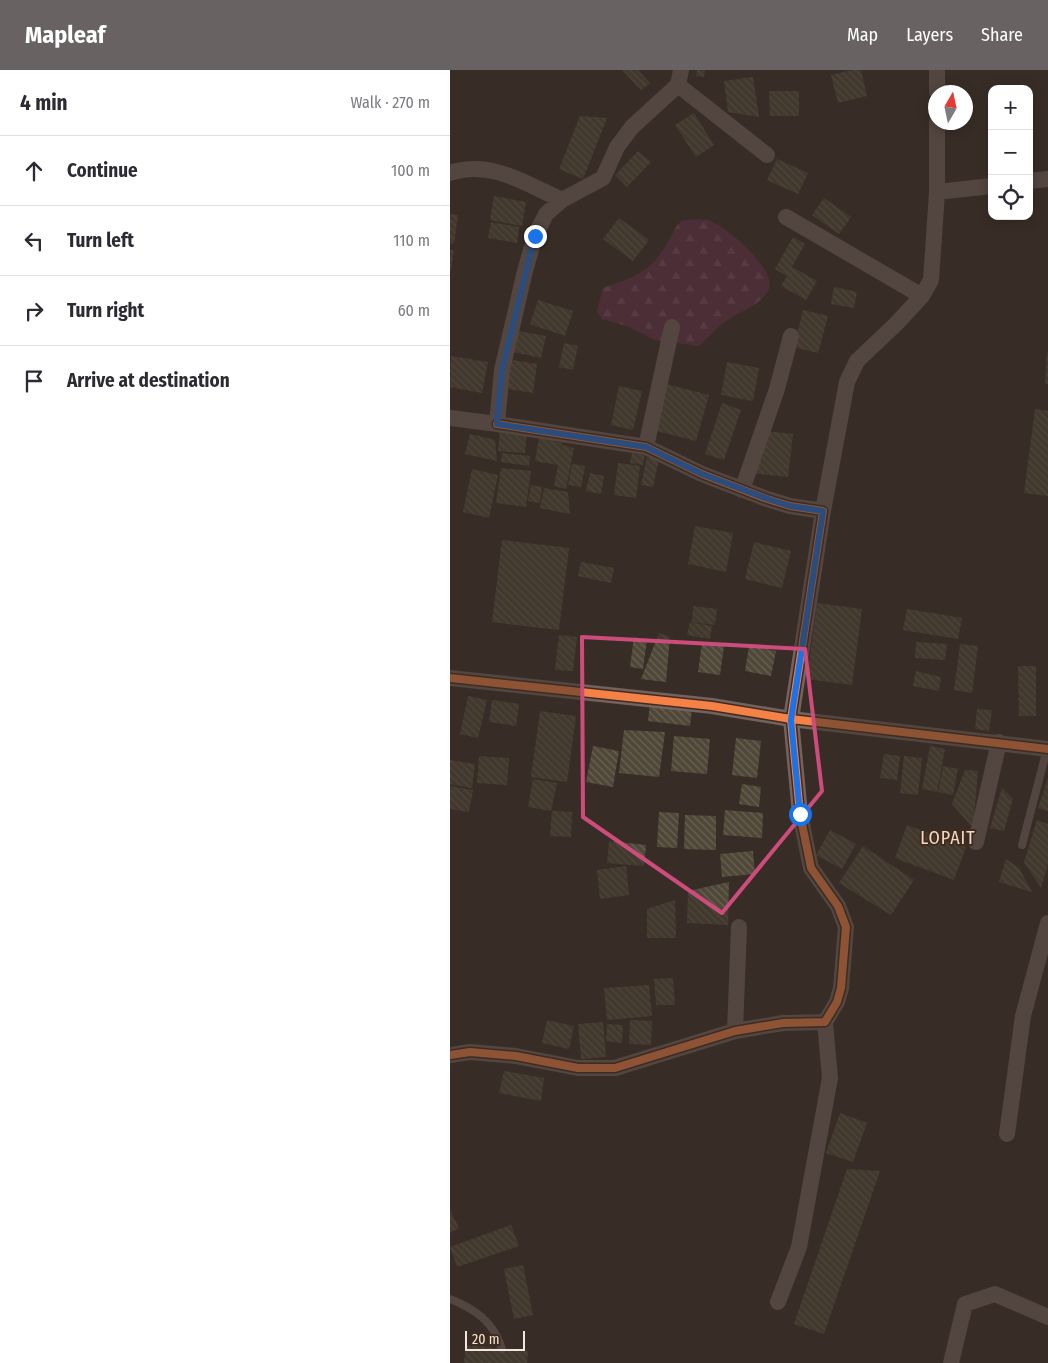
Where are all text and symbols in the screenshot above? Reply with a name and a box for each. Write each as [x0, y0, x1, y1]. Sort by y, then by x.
text: Mapleaf [25, 21, 105, 49]
text: Map [847, 24, 878, 46]
text: Layers [906, 24, 953, 46]
text: Share [981, 24, 1023, 46]
north arrow [928, 85, 973, 130]
map controls [988, 85, 1033, 220]
button: + [988, 85, 1033, 130]
text: 4 min [20, 90, 68, 116]
text: Walk · 270 m [351, 93, 430, 112]
button: − [988, 130, 1033, 175]
icon: ahead [20, 157, 48, 185]
text: Continue [67, 159, 138, 182]
text: 100 m [391, 161, 430, 180]
button: locate [988, 175, 1033, 220]
route end [524, 225, 547, 248]
icon: left [20, 227, 48, 255]
text: Turn left [67, 229, 134, 252]
text: 110 m [393, 231, 430, 250]
icon: right [20, 297, 48, 325]
text: Turn right [67, 299, 144, 322]
text: 60 m [398, 301, 430, 320]
icon: arrive [20, 367, 48, 395]
text: Arrive at destination [67, 369, 230, 392]
route start [789, 803, 812, 826]
district label: LOPAIT [920, 827, 976, 849]
scale bar [465, 1328, 525, 1351]
text: 20 m [472, 1331, 500, 1348]

